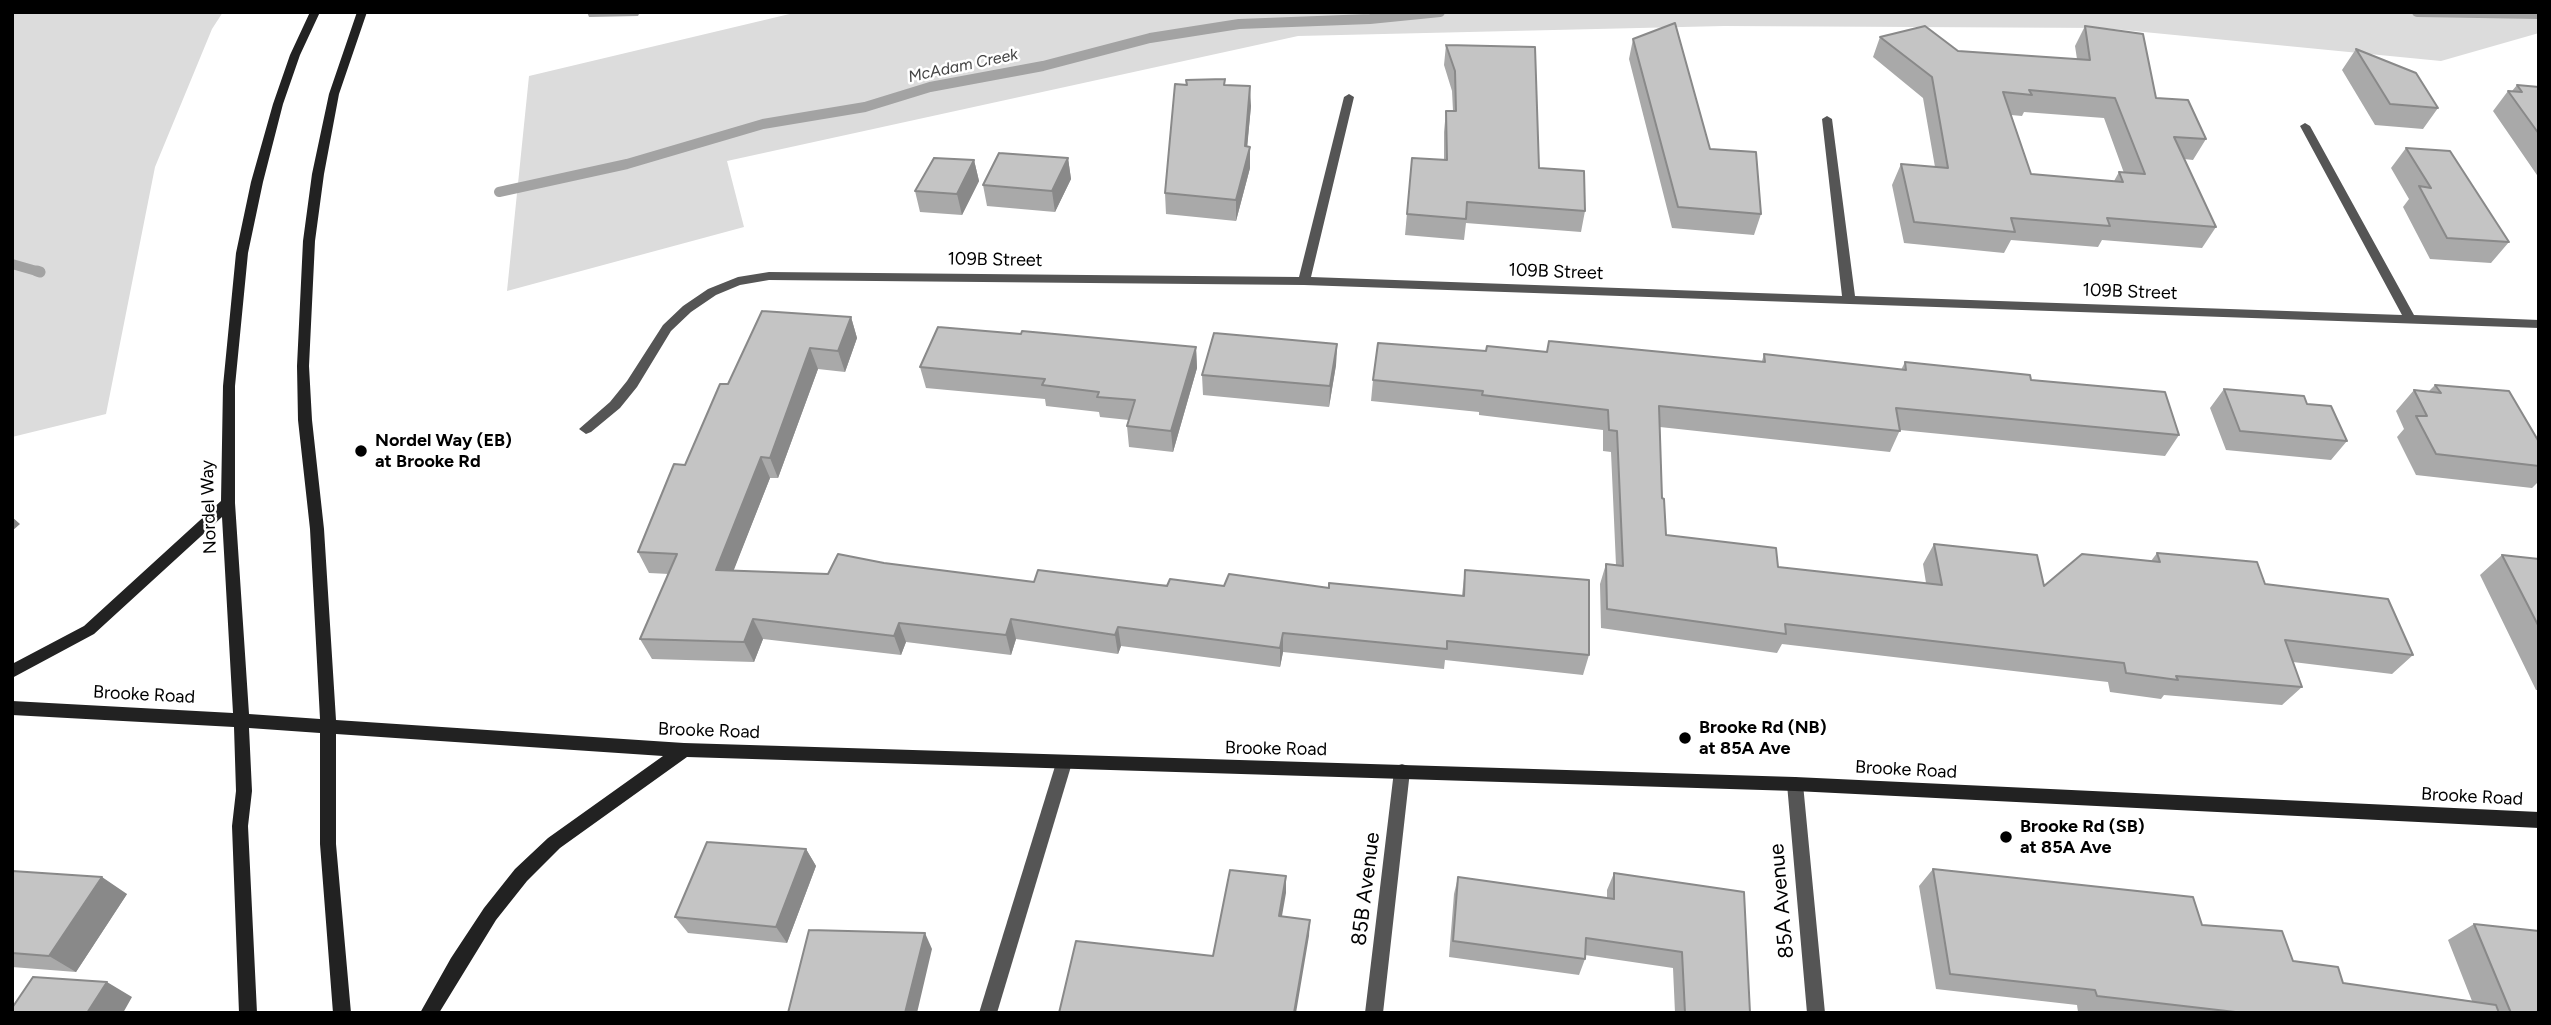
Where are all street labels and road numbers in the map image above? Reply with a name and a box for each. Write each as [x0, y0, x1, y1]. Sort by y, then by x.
street label: 109B Street [947, 248, 1043, 272]
street label: 109B Street [1508, 260, 1604, 284]
street label: 109B Street [2082, 280, 2178, 304]
street label: Nordel Way [197, 460, 221, 554]
street label: Brooke Road [92, 682, 196, 708]
street label: Brooke Road [658, 718, 760, 744]
street label: Brooke Road [1225, 737, 1327, 761]
street label: Brooke Road [1854, 757, 1958, 783]
street label: Brooke Road [2420, 784, 2524, 810]
street label: 85B Avenue [1347, 831, 1385, 947]
street label: 85A Avenue [1764, 842, 1800, 960]

